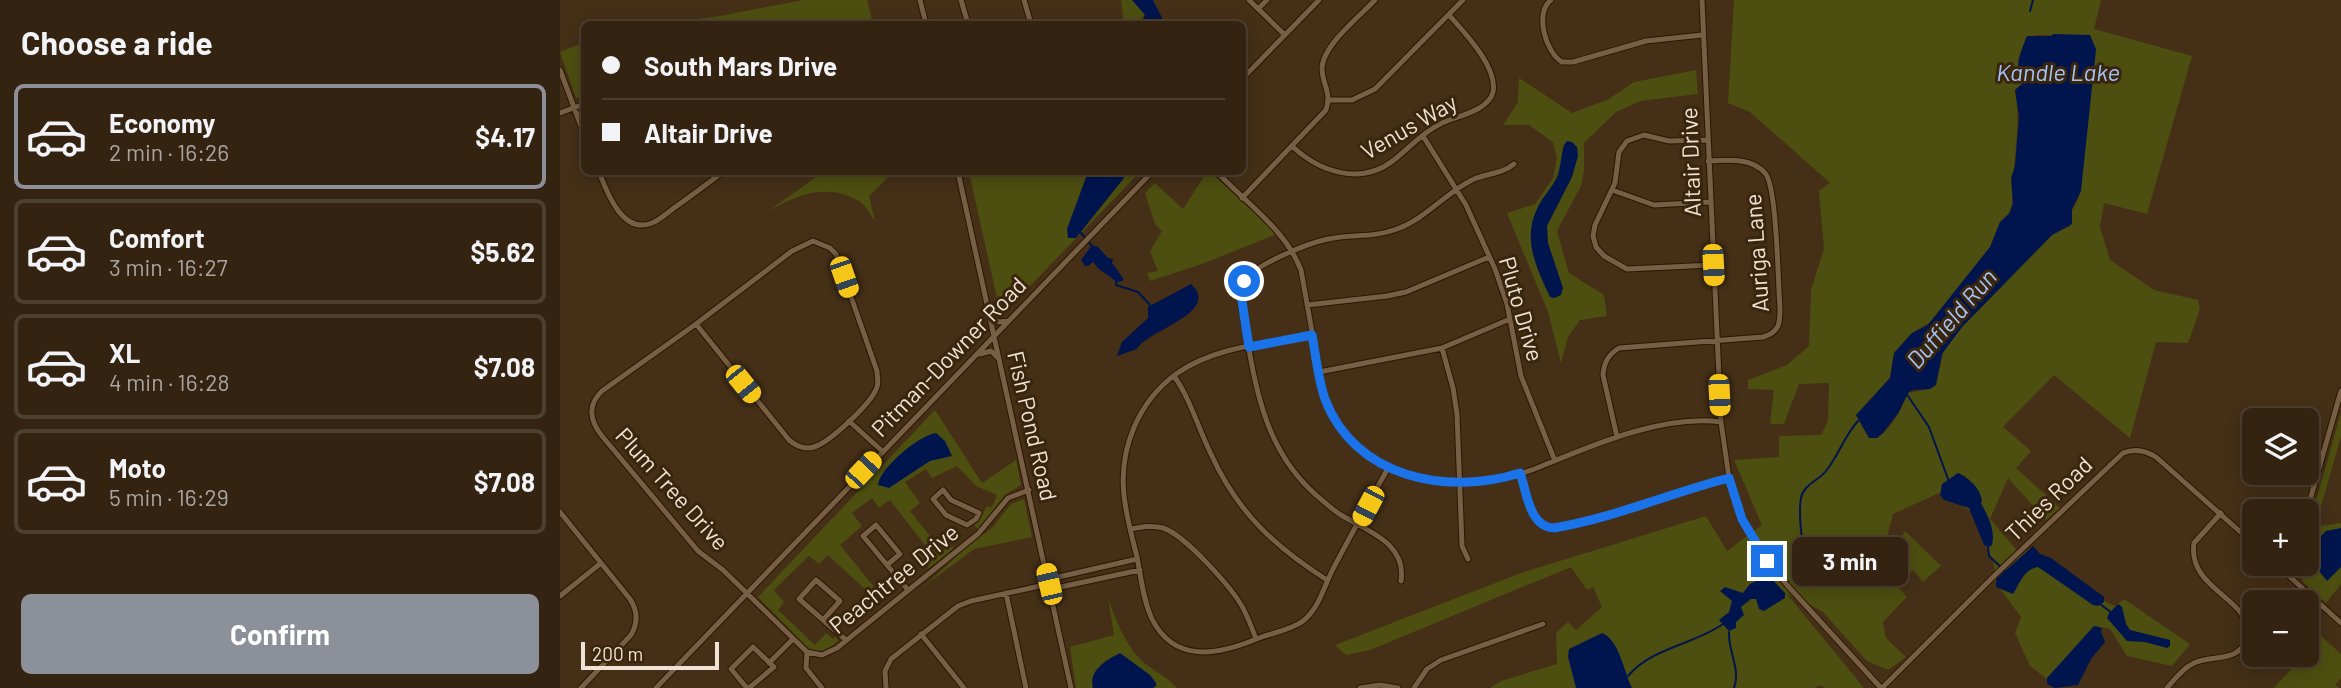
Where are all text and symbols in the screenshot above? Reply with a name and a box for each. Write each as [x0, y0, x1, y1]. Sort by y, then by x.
text: Choose a ride [21, 23, 213, 61]
text: South Mars Drive [644, 50, 837, 81]
water label: Kandle Lake [1996, 57, 2120, 86]
street label: Venus Way [1355, 87, 1462, 165]
icon: car [25, 105, 88, 168]
text: Economy [109, 107, 215, 138]
street label: Altair Drive [1674, 107, 1706, 217]
text: Altair Drive [644, 117, 773, 148]
text: $4.17 [475, 121, 535, 152]
text: 2 min · 16:26 [109, 138, 229, 166]
street label: Auriga Lane [1738, 193, 1774, 313]
icon: car [25, 220, 88, 283]
text: Comfort [109, 222, 205, 253]
text: $5.62 [471, 236, 535, 267]
car [1702, 243, 1725, 287]
text: 3 min · 16:27 [109, 253, 228, 281]
street label: Pluto Drive [1494, 253, 1550, 364]
car [828, 254, 861, 300]
water label: Duffield Run [1900, 262, 2002, 374]
route start [1228, 265, 1260, 297]
street label: Pitman-Downer Road [865, 271, 1032, 442]
icon: car [25, 335, 88, 398]
text: XL [109, 337, 140, 368]
street label: Fish Pond Road [1002, 348, 1064, 503]
text: $7.08 [474, 351, 535, 382]
car [722, 361, 765, 407]
text: 4 min · 16:28 [109, 368, 230, 396]
car [1708, 373, 1731, 417]
map controls [2242, 408, 2319, 667]
button: layers [2242, 408, 2319, 485]
street label: Plum Tree Drive [610, 421, 735, 555]
car [841, 447, 886, 493]
icon: car [25, 450, 88, 513]
street label: Thies Road [1999, 450, 2098, 547]
text: Moto [109, 452, 166, 483]
text: $7.08 [474, 466, 535, 497]
text: 5 min · 16:29 [109, 483, 229, 511]
car [1349, 483, 1388, 529]
button: + [2242, 499, 2319, 576]
street label: Peachtree Drive [823, 517, 964, 639]
callout: 3 min [1792, 536, 1907, 586]
route end [1751, 545, 1783, 577]
text: 3 min [1823, 547, 1877, 575]
car [1035, 561, 1064, 607]
button: − [2242, 590, 2319, 667]
button: Confirm [21, 594, 539, 674]
scale bar [581, 639, 719, 671]
text: 200 m [592, 642, 643, 665]

